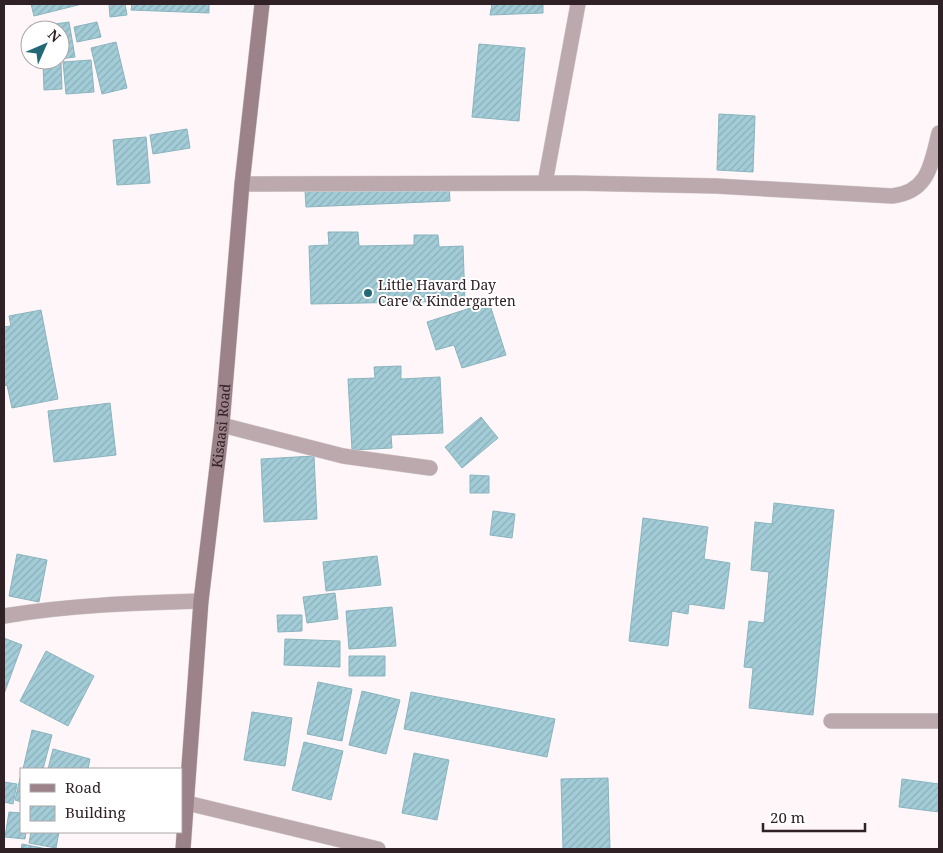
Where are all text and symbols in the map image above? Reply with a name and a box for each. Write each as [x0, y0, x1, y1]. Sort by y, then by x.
north arrow [20, 20, 70, 70]
text: N [44, 25, 65, 46]
place label: Little Havard Day Care & Kindergarten [378, 275, 516, 310]
marker: Little Havard Day Care & Kindergarten [362, 287, 374, 299]
street label: Kisaasi Road [207, 383, 234, 469]
legend [20, 768, 182, 833]
text: Road [65, 777, 101, 797]
scale bar [763, 800, 866, 832]
text: Building [65, 802, 126, 822]
text: 20 m [770, 807, 805, 827]

